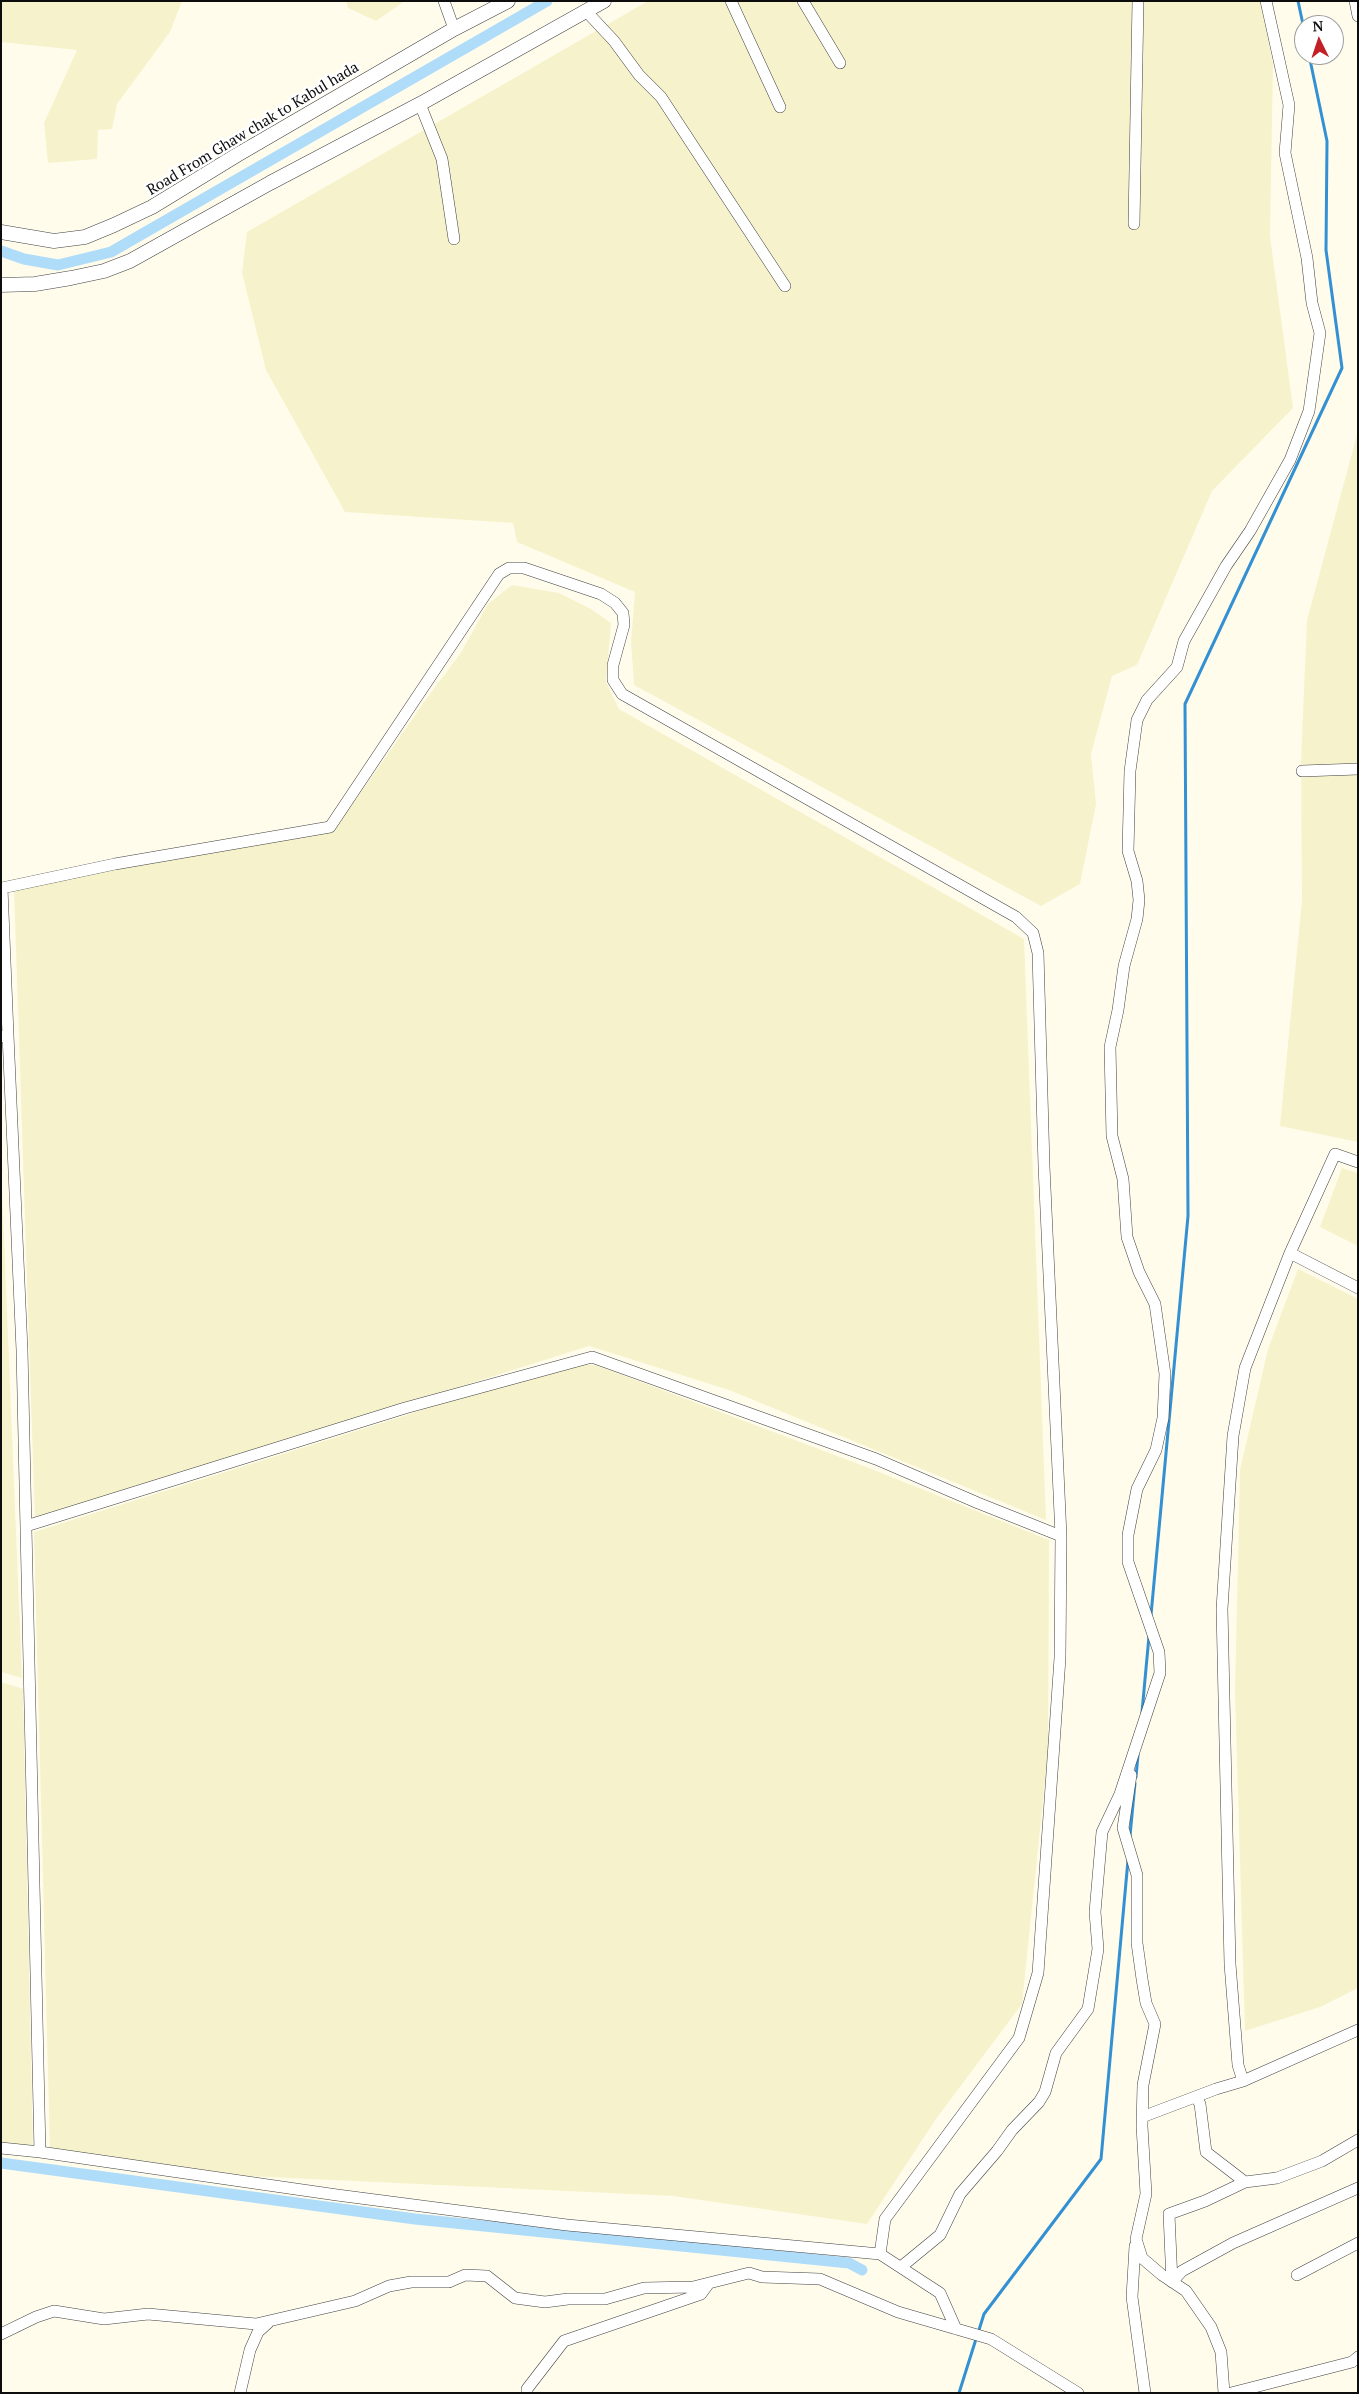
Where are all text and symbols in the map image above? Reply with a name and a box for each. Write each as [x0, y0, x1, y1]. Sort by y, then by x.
north arrow [1294, 15, 1344, 65]
text: N [1312, 16, 1324, 35]
street label: Road From Ghaw chak to Kabul hada [144, 58, 362, 200]

